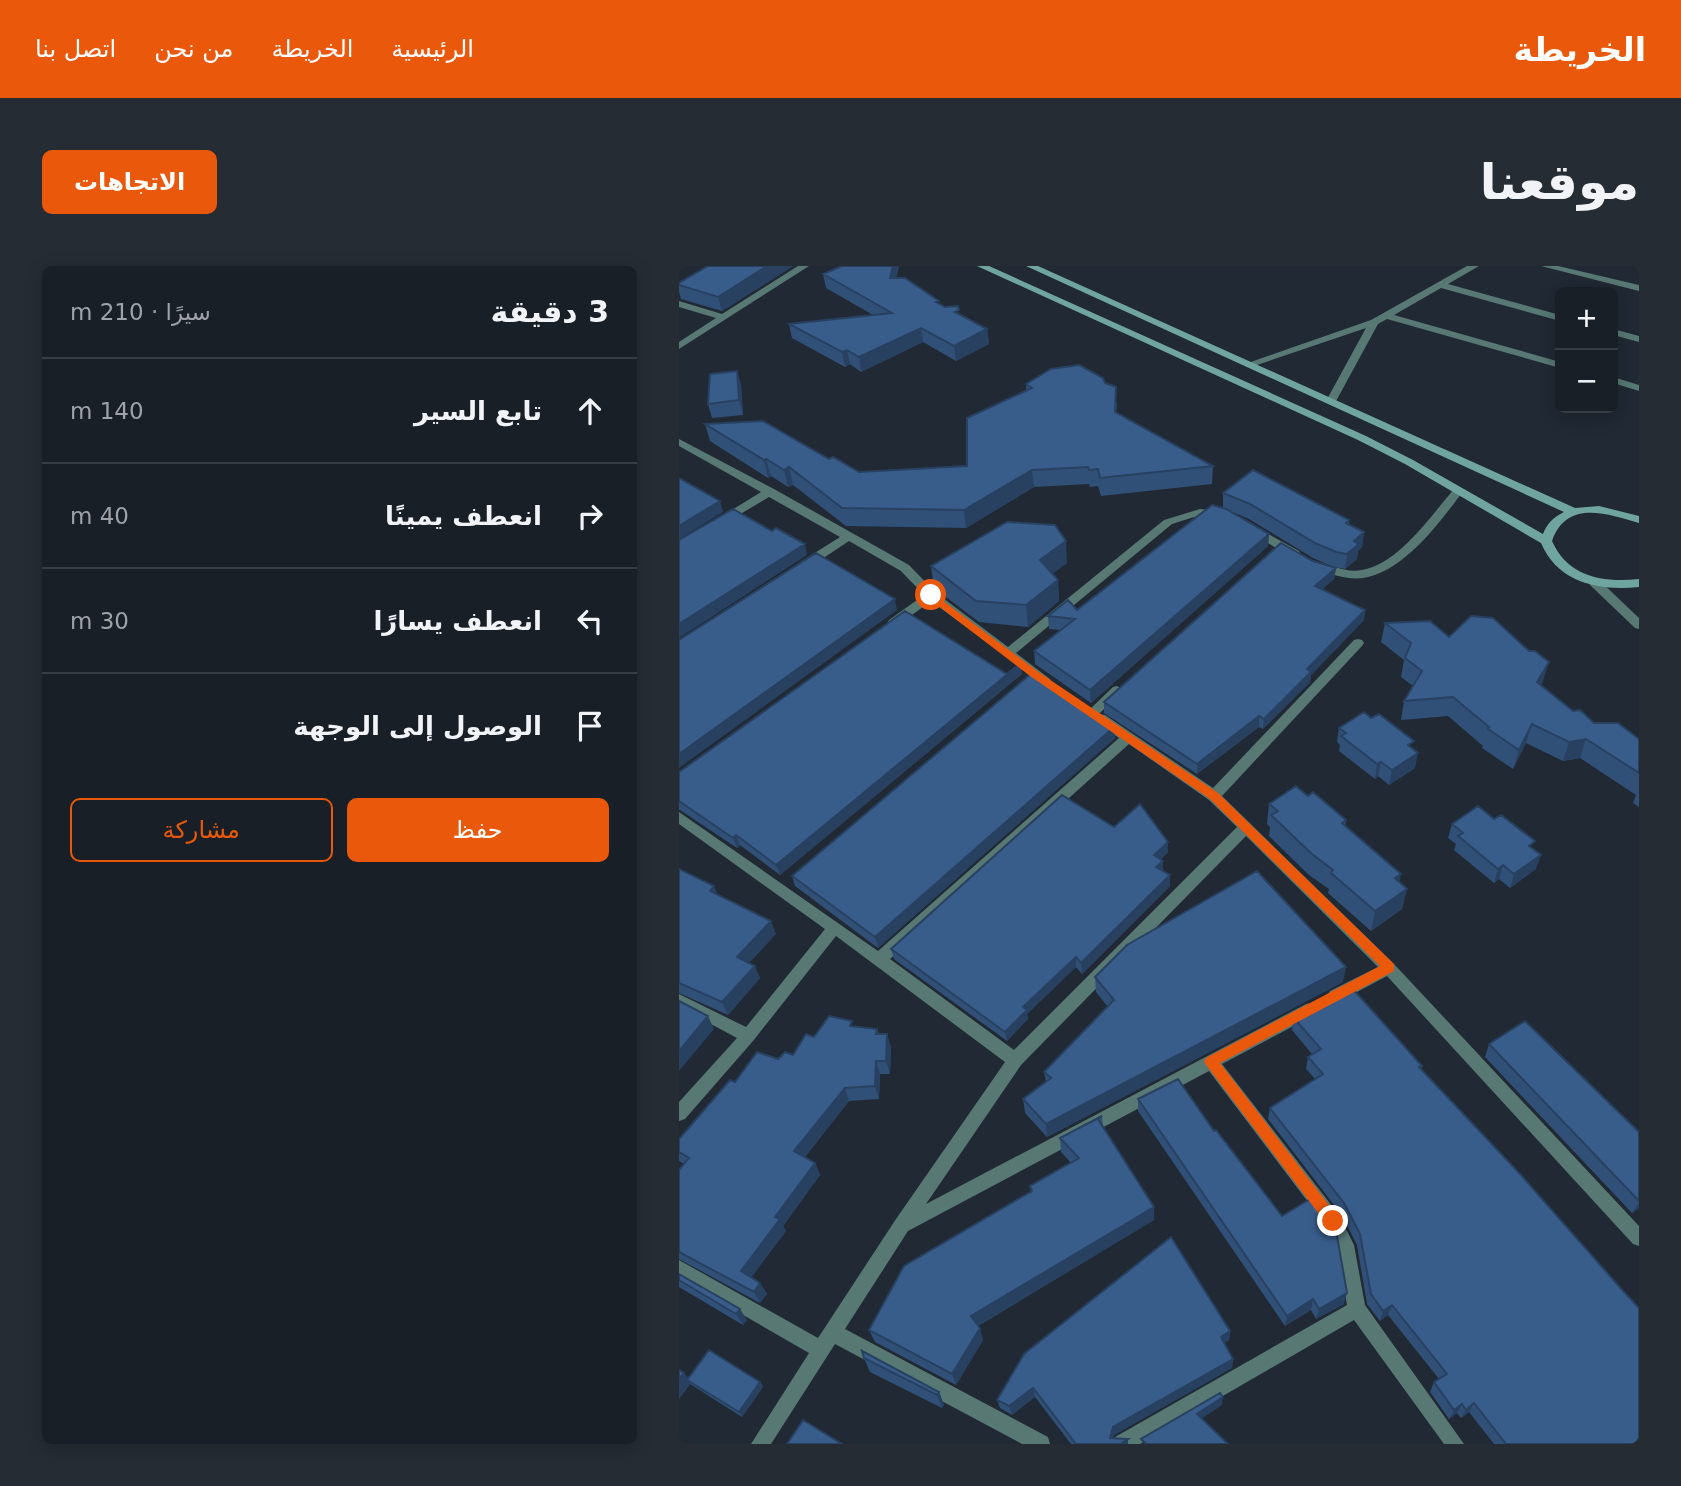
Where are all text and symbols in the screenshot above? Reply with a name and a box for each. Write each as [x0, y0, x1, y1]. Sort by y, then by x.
text: الخريطة [1513, 30, 1646, 69]
text: اتصل بنا [35, 35, 116, 63]
text: من نحن [154, 35, 233, 63]
text: الخريطة [271, 35, 353, 63]
text: الرئيسية [391, 35, 474, 63]
button: الاتجاهات [42, 150, 217, 214]
text: موقعنا [1480, 154, 1639, 211]
map controls [1555, 287, 1618, 413]
button: + [1555, 287, 1618, 350]
text: 3 دقيقة [491, 294, 609, 329]
text: سيرًا · 210 m [70, 299, 211, 325]
button: − [1555, 350, 1618, 413]
icon: ahead [571, 392, 609, 430]
text: تابع السير [414, 396, 542, 426]
text: 140 m [70, 398, 144, 424]
icon: right [571, 497, 609, 535]
text: انعطف يمينًا [385, 501, 542, 531]
text: 40 m [70, 503, 129, 529]
route start [915, 579, 946, 610]
icon: left [571, 602, 609, 640]
text: انعطف يسارًا [373, 606, 542, 636]
text: 30 m [70, 608, 129, 634]
icon: arrive [571, 707, 609, 745]
text: الوصول إلى الوجهة [293, 711, 542, 741]
button: مشاركة [70, 798, 333, 862]
button: حفظ [347, 798, 609, 862]
route end [1317, 1205, 1348, 1236]

